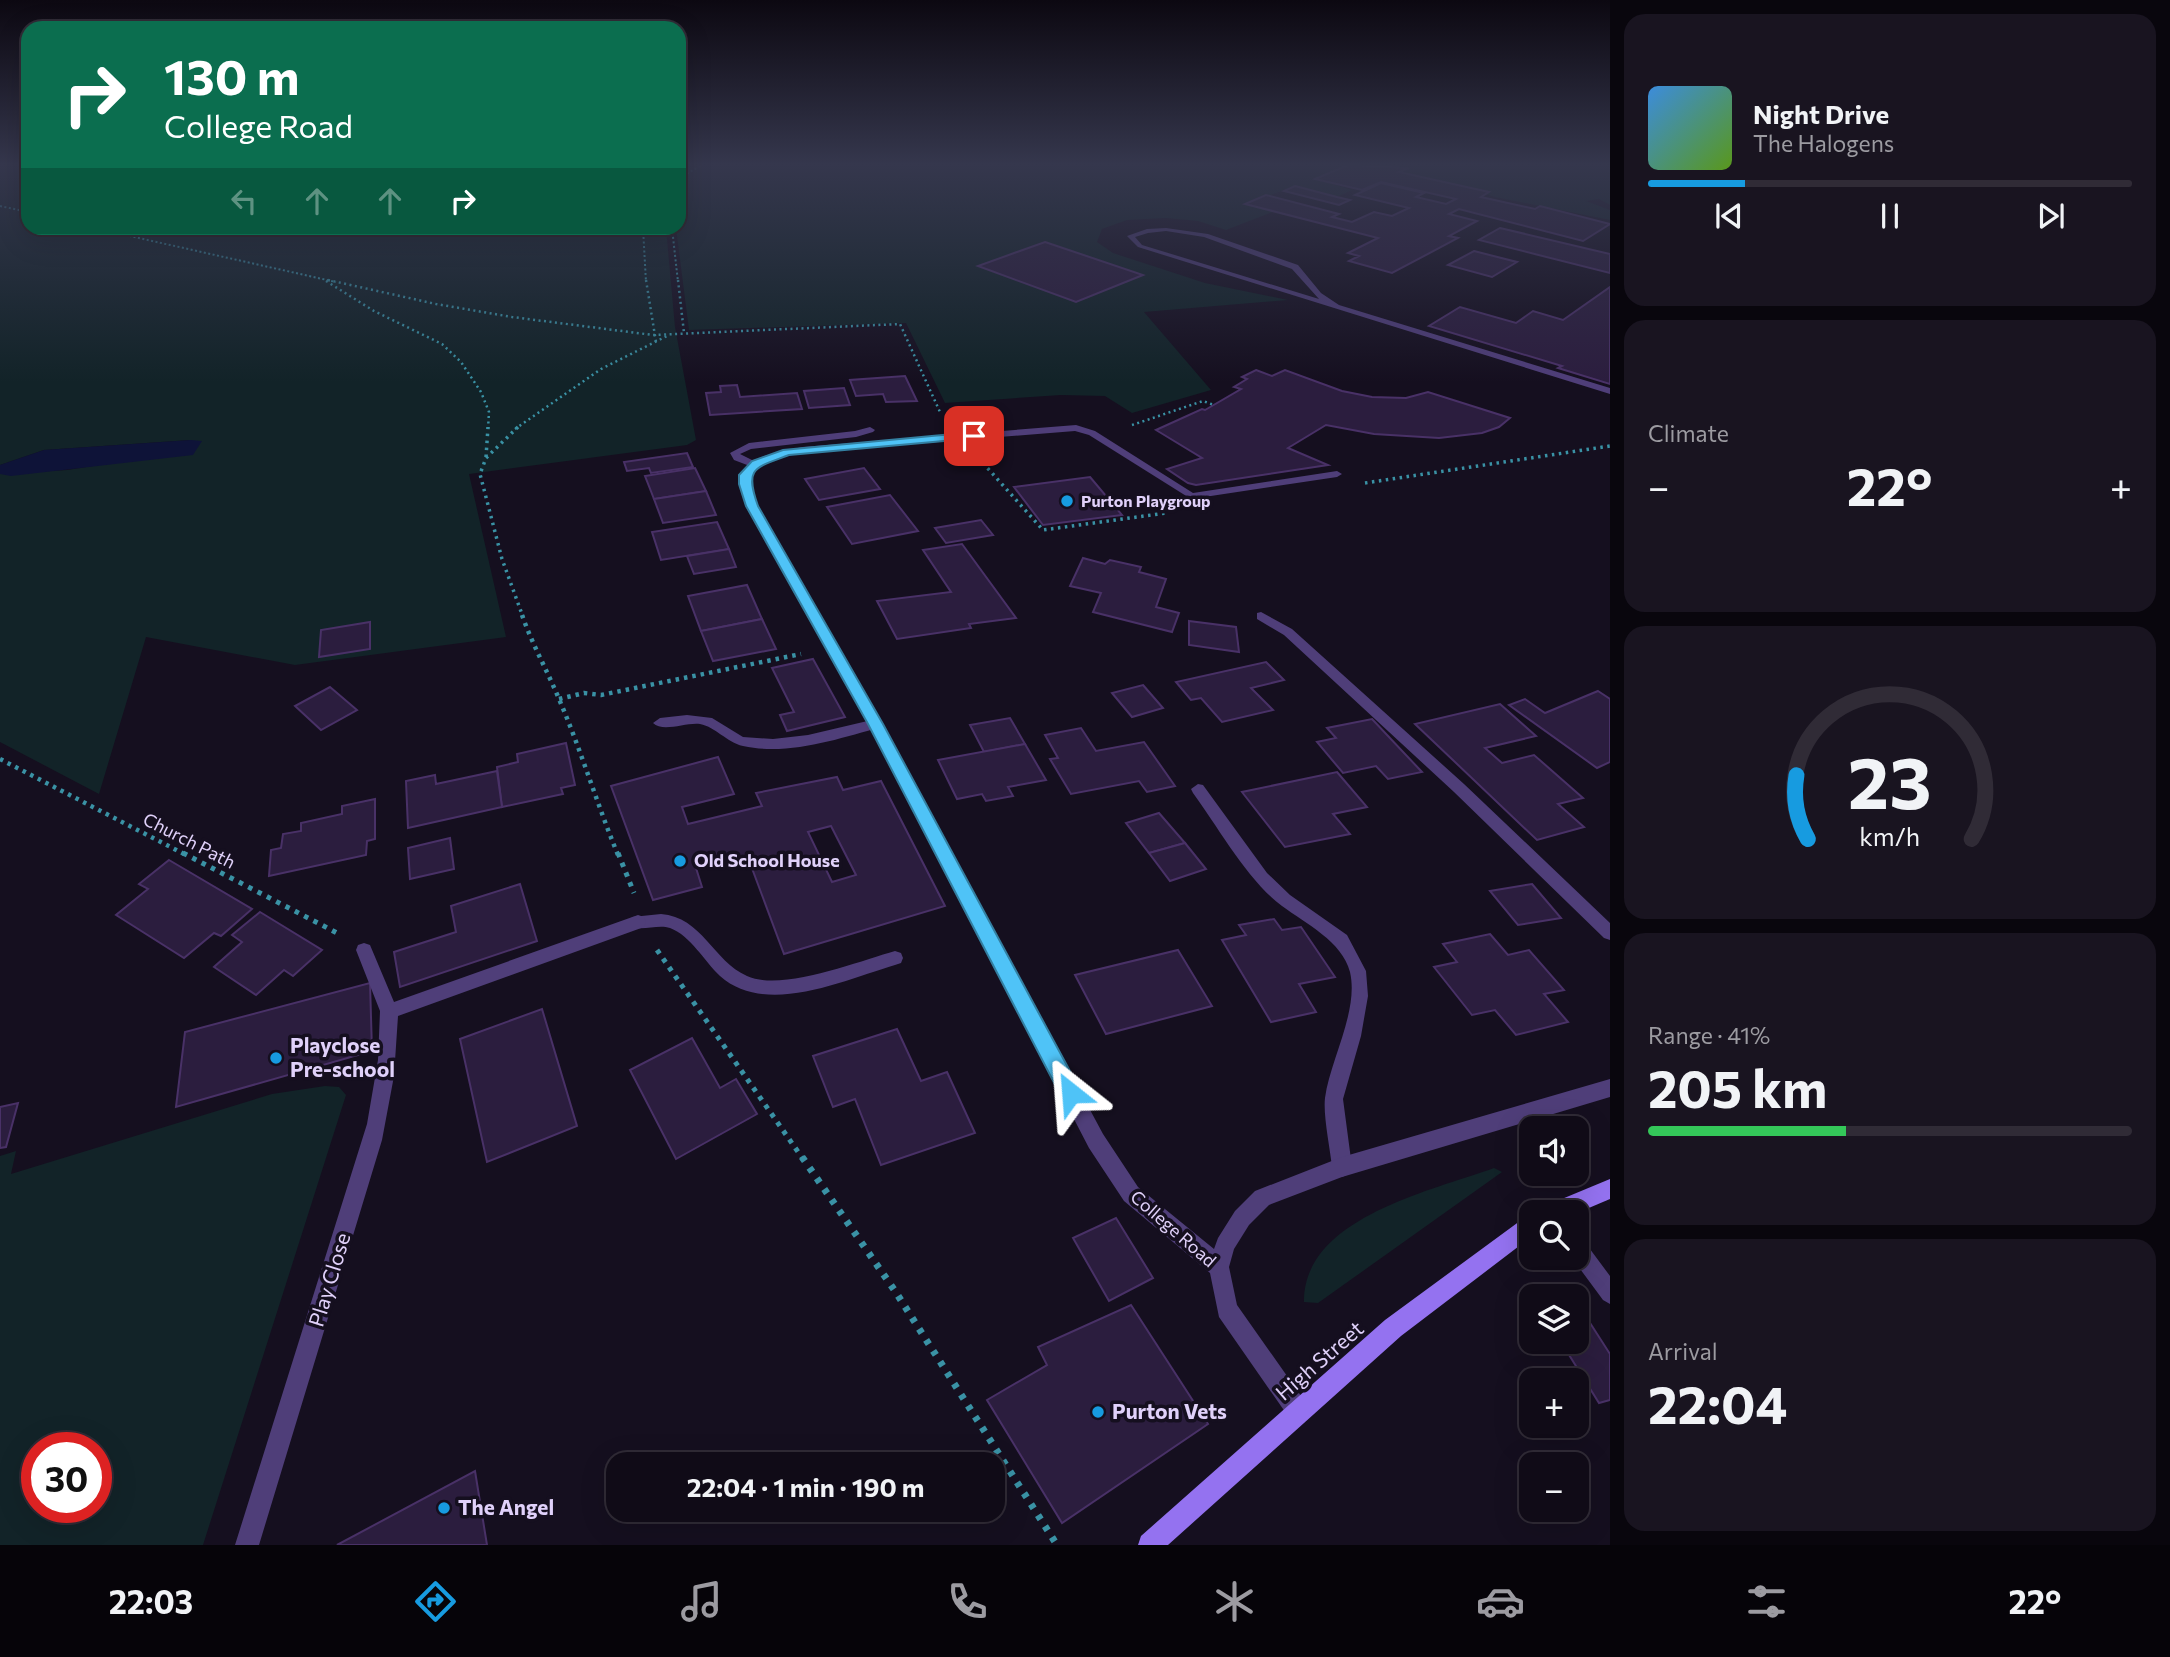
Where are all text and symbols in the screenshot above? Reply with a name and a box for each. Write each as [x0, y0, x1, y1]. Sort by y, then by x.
text: 130 m [164, 45, 299, 105]
icon: right [49, 49, 140, 140]
text: Night Drive [1753, 98, 1889, 129]
text: College Road [164, 105, 353, 145]
text: The Halogens [1753, 129, 1894, 157]
icon: left [225, 182, 263, 220]
icon: ahead [298, 182, 336, 220]
icon: ahead [371, 182, 409, 220]
icon: right [444, 182, 482, 220]
icon: previous [1710, 197, 1748, 235]
icon: pause [1871, 197, 1909, 235]
icon: next [2032, 197, 2070, 235]
pin [944, 406, 1004, 466]
icon: arrive [955, 417, 993, 455]
text: Climate [1648, 419, 1729, 447]
text: 22° [1847, 453, 1932, 517]
text: − [1648, 462, 1670, 509]
text: + [2110, 462, 2132, 509]
place label: Purton Playgroup [1081, 491, 1211, 510]
marker: Purton Playgroup [1059, 493, 1075, 509]
text: 23 [1848, 735, 1932, 824]
street label: Church Path [140, 807, 239, 873]
text: km/h [1860, 820, 1920, 850]
place label: Old School House [694, 849, 840, 871]
marker: Old School House [672, 853, 688, 869]
text: Range · 41% [1648, 1021, 1770, 1049]
place label: Playclose Pre-school [290, 1032, 395, 1081]
marker: Playclose Pre-school [268, 1050, 284, 1066]
text: 205 km [1648, 1055, 1827, 1119]
position arrow [1034, 1056, 1108, 1130]
map controls [1519, 1116, 1589, 1522]
button: sound [1519, 1116, 1589, 1186]
street label: College Road [1126, 1185, 1221, 1271]
button: search [1519, 1200, 1589, 1270]
street label: Play Close [302, 1230, 355, 1330]
button: layers [1519, 1284, 1589, 1354]
street label: High Street [1270, 1315, 1368, 1405]
text: Arrival [1648, 1337, 1718, 1365]
button: + [1519, 1368, 1589, 1438]
text: 22:04 [1648, 1371, 1787, 1435]
place label: Purton Vets [1112, 1398, 1227, 1423]
marker: Purton Vets [1090, 1404, 1106, 1420]
speed limit sign: 30 [21, 1432, 112, 1523]
button: − [1519, 1452, 1589, 1522]
text: 22:04 · 1 min · 190 m [687, 1471, 924, 1502]
place label: The Angel [458, 1494, 554, 1519]
marker: The Angel [436, 1500, 452, 1516]
icon: directions [411, 1577, 460, 1626]
icon: music [677, 1577, 726, 1626]
icon: phone [943, 1577, 992, 1626]
icon: climate [1210, 1577, 1259, 1626]
icon: car [1476, 1577, 1525, 1626]
icon: filters [1742, 1577, 1791, 1626]
text: 22:03 [109, 1581, 193, 1621]
text: 22° [2009, 1581, 2061, 1621]

